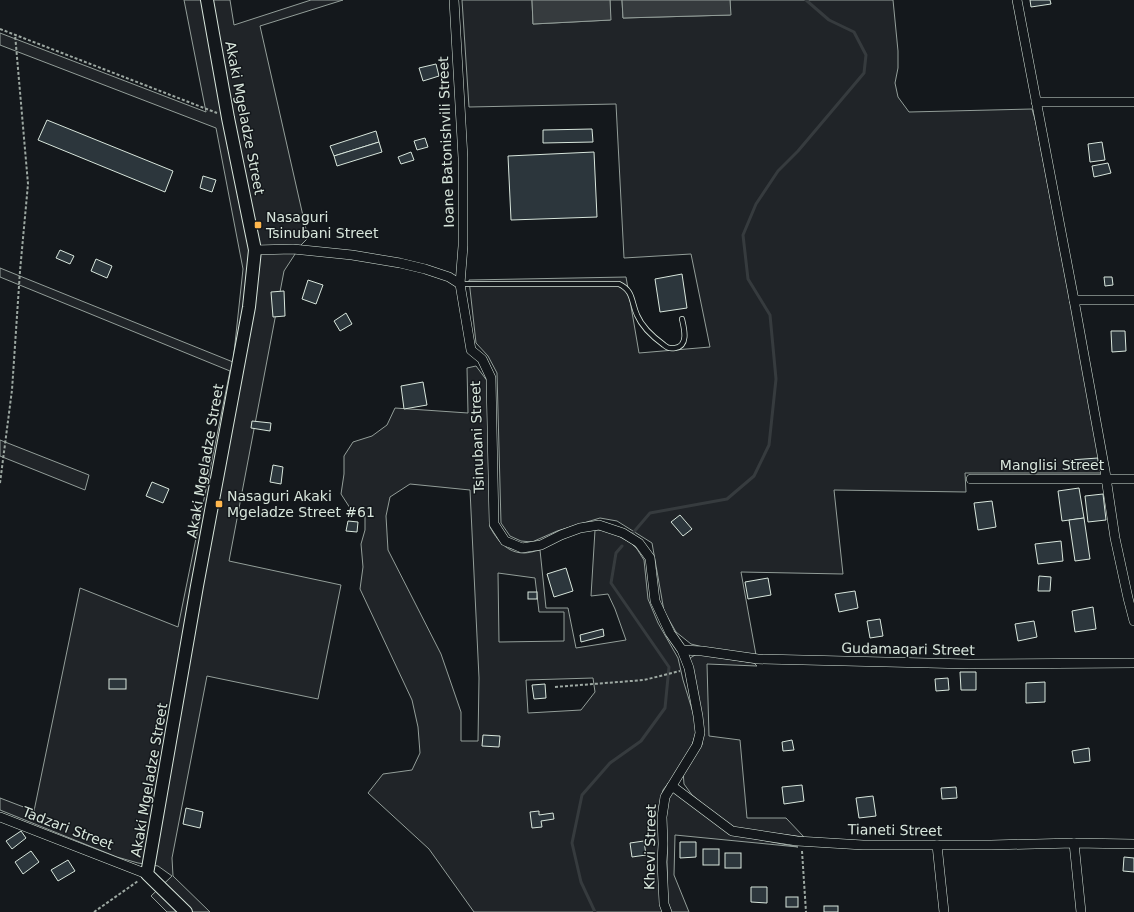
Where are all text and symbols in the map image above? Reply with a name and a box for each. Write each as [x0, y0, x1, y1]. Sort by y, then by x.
street label: Akaki Mgeladze Street [222, 40, 268, 197]
street label: Ioane Batonishvili Street [435, 56, 457, 228]
place label: Nasaguri Tsinubani Street [265, 209, 379, 241]
marker: Nasaguri Tsinubani Street [253, 220, 263, 230]
street label: Tsinubani Street [467, 380, 487, 494]
street label: Akaki Mgeladze Street [184, 382, 227, 539]
street label: Manglisi Street [1000, 457, 1105, 473]
place label: Nasaguri Akaki Mgeladze Street #61 [227, 488, 375, 520]
marker: Nasaguri Akaki Mgeladze Street #61 [214, 499, 224, 509]
street label: Gudamaqari Street [841, 640, 975, 658]
street label: Akaki Mgeladze Street [128, 701, 171, 858]
street label: Tadzari Street [19, 803, 116, 853]
street label: Khevi Street [641, 803, 659, 890]
street label: Tianeti Street [847, 821, 943, 839]

